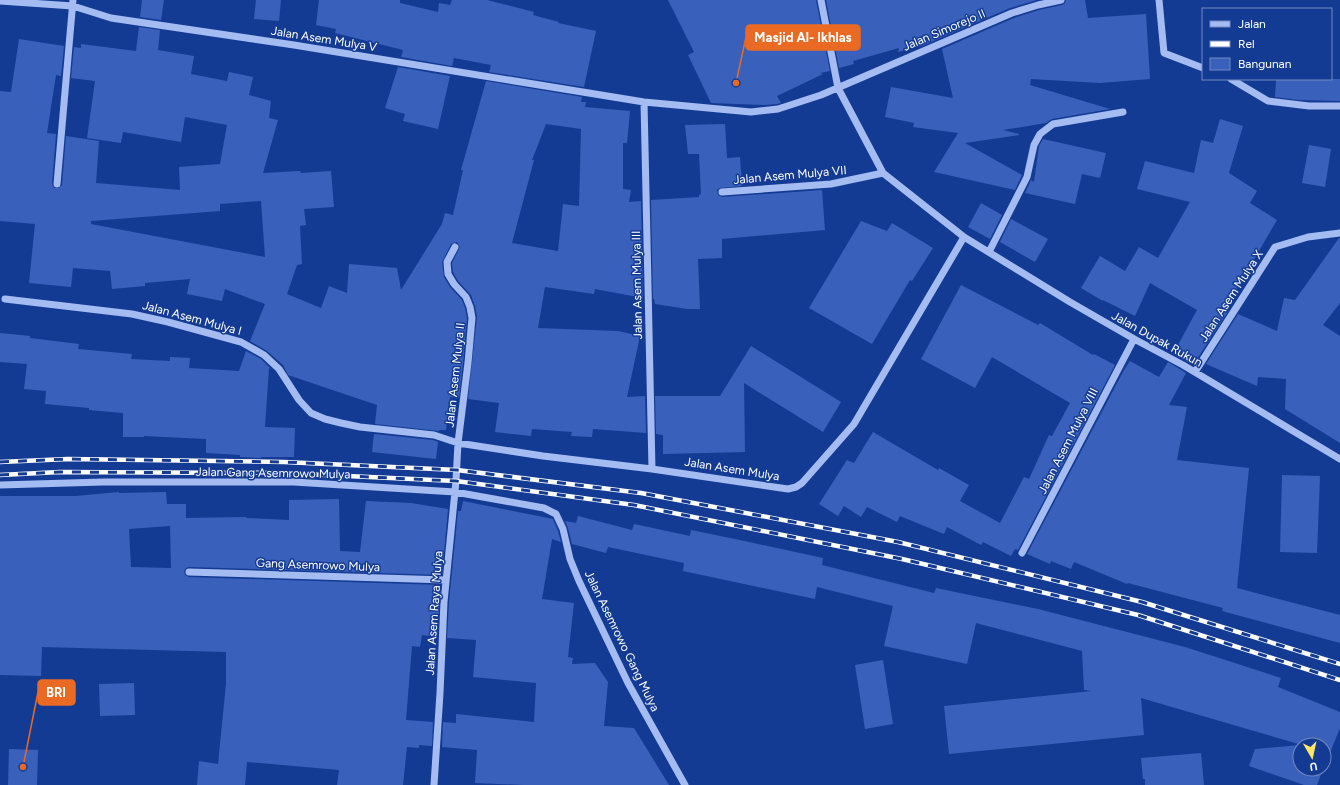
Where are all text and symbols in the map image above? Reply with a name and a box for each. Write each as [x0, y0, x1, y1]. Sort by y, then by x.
street label: Jalan Simorejo II [901, 6, 987, 54]
legend [1202, 8, 1332, 80]
text: Jalan [1238, 17, 1266, 31]
street label: Jalan Asem Mulya V [270, 24, 379, 54]
callout: Masjid Al- Ikhlas [746, 25, 860, 50]
text: Masjid Al- Ikhlas [754, 30, 852, 45]
text: Rel [1238, 37, 1255, 51]
text: Bangunan [1238, 57, 1292, 71]
street label: Jalan Asem Mulya VII [733, 163, 847, 187]
street label: Jalan Asem Mulya III [629, 231, 645, 339]
street label: Jalan Asem Mulya X [1196, 247, 1266, 344]
street label: Jalan Asem Mulya I [141, 298, 243, 338]
street label: Jalan Dupak Rukun [1109, 308, 1205, 370]
street label: Jalan Asem Mulya II [443, 322, 467, 428]
street label: Jalan Asem Mulya VIII [1035, 386, 1101, 496]
street label: Jalan Asem Mulya [684, 455, 780, 483]
street label: Jalan Gang Asemrowo Mulya [195, 465, 351, 481]
street label: Jalan Asem Raya Mulya [423, 550, 445, 676]
street label: Gang Asemrowo Mulya [256, 556, 380, 574]
street label: Jalan Asemrowo Gang Mulya [582, 568, 662, 714]
callout: BRI [38, 680, 75, 705]
text: BRI [46, 685, 66, 700]
north arrow [1292, 737, 1332, 777]
text: U [1308, 759, 1318, 773]

